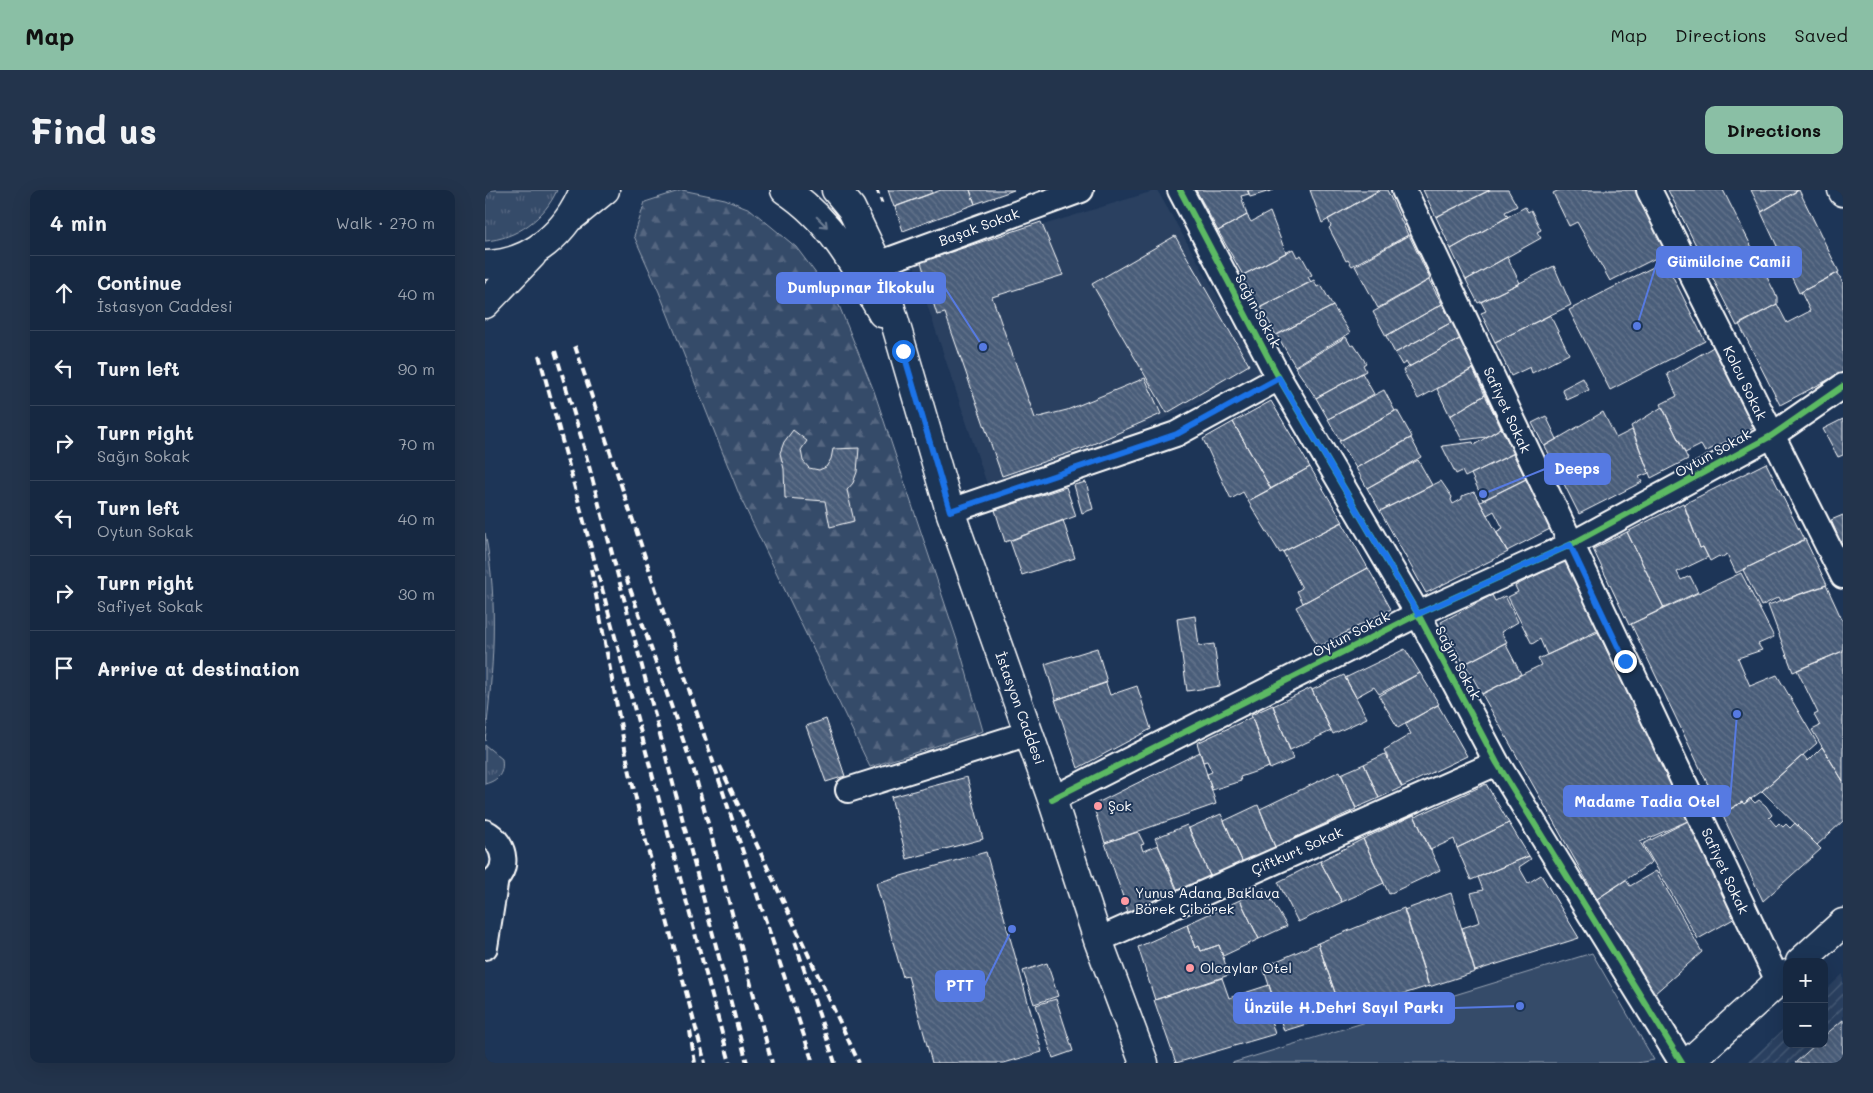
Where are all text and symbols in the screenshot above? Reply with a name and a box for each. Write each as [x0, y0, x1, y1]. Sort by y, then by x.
text: Map [25, 20, 74, 51]
text: Map [1610, 23, 1647, 47]
text: Directions [1675, 23, 1767, 47]
text: Saved [1795, 23, 1848, 47]
button: Directions [1705, 106, 1843, 154]
text: Find us [30, 107, 157, 153]
street label: Başak Sokak [936, 203, 1022, 250]
text: 4 min [50, 209, 107, 236]
text: Walk · 270 m [336, 212, 435, 233]
one-way arrow [815, 216, 828, 228]
callout: Gümülcine Camii [1657, 247, 1801, 277]
text: Gümülcine Camii [1667, 251, 1791, 271]
text: Continue [97, 270, 182, 295]
street label: Sağın Sokak [1231, 270, 1286, 351]
callout: Dumlupınar İlkokulu [777, 273, 945, 303]
text: Dumlupınar İlkokulu [787, 277, 935, 297]
icon: ahead [50, 279, 78, 307]
text: 40 m [398, 283, 435, 304]
text: İstasyon Caddesi [97, 295, 233, 316]
route start [892, 340, 915, 363]
street label: Kolcu Sokak [1719, 342, 1772, 423]
icon: left [50, 354, 78, 382]
text: Turn left [97, 356, 180, 381]
text: 90 m [398, 358, 435, 379]
street label: Safiyet Sokak [1479, 364, 1536, 456]
text: Turn right [97, 420, 194, 445]
street label: Oytun Sokak [1671, 424, 1754, 481]
icon: right [50, 429, 78, 457]
text: 70 m [398, 433, 435, 454]
text: Sağın Sokak [97, 445, 190, 466]
callout: Deeps [1545, 454, 1610, 484]
text: Deeps [1554, 458, 1600, 478]
text: Turn left [97, 495, 180, 520]
icon: left [50, 504, 78, 532]
text: 40 m [398, 508, 435, 529]
text: Oytun Sokak [97, 520, 193, 541]
text: Turn right [97, 570, 194, 595]
icon: right [50, 579, 78, 607]
text: 30 m [398, 583, 435, 604]
text: Safiyet Sokak [97, 595, 203, 616]
street label: Oytun Sokak [1309, 606, 1393, 661]
street label: Sağın Sokak [1431, 622, 1486, 703]
street label: İstasyon Caddesi [991, 649, 1050, 767]
route end [1614, 650, 1637, 673]
icon: arrive [50, 654, 78, 682]
text: Arrive at destination [97, 656, 300, 681]
callout: Madame Tadia Otel [1564, 786, 1730, 816]
text: Madame Tadia Otel [1574, 791, 1720, 811]
place label: Şok [1108, 796, 1132, 815]
marker: Şok [1092, 800, 1104, 812]
street label: Çiftkurt Sokak [1248, 822, 1346, 879]
street label: Safiyet Sokak [1697, 825, 1754, 917]
place label: Yunus Adana Baklava Börek Çibörek [1135, 883, 1280, 918]
marker: Yunus Adana Baklava Börek Çibörek [1119, 895, 1131, 907]
place label: Olcaylar Otel [1200, 958, 1292, 977]
map controls [1783, 958, 1828, 1048]
button: + [1783, 958, 1828, 1003]
marker: Olcaylar Otel [1184, 962, 1196, 974]
callout: PTT [936, 971, 984, 1001]
text: PTT [946, 975, 974, 995]
callout: Ünzüle H.Dehri Sayıl Parkı [1234, 993, 1454, 1023]
text: Ünzüle H.Dehri Sayıl Parkı [1244, 997, 1444, 1017]
button: − [1783, 1003, 1828, 1048]

